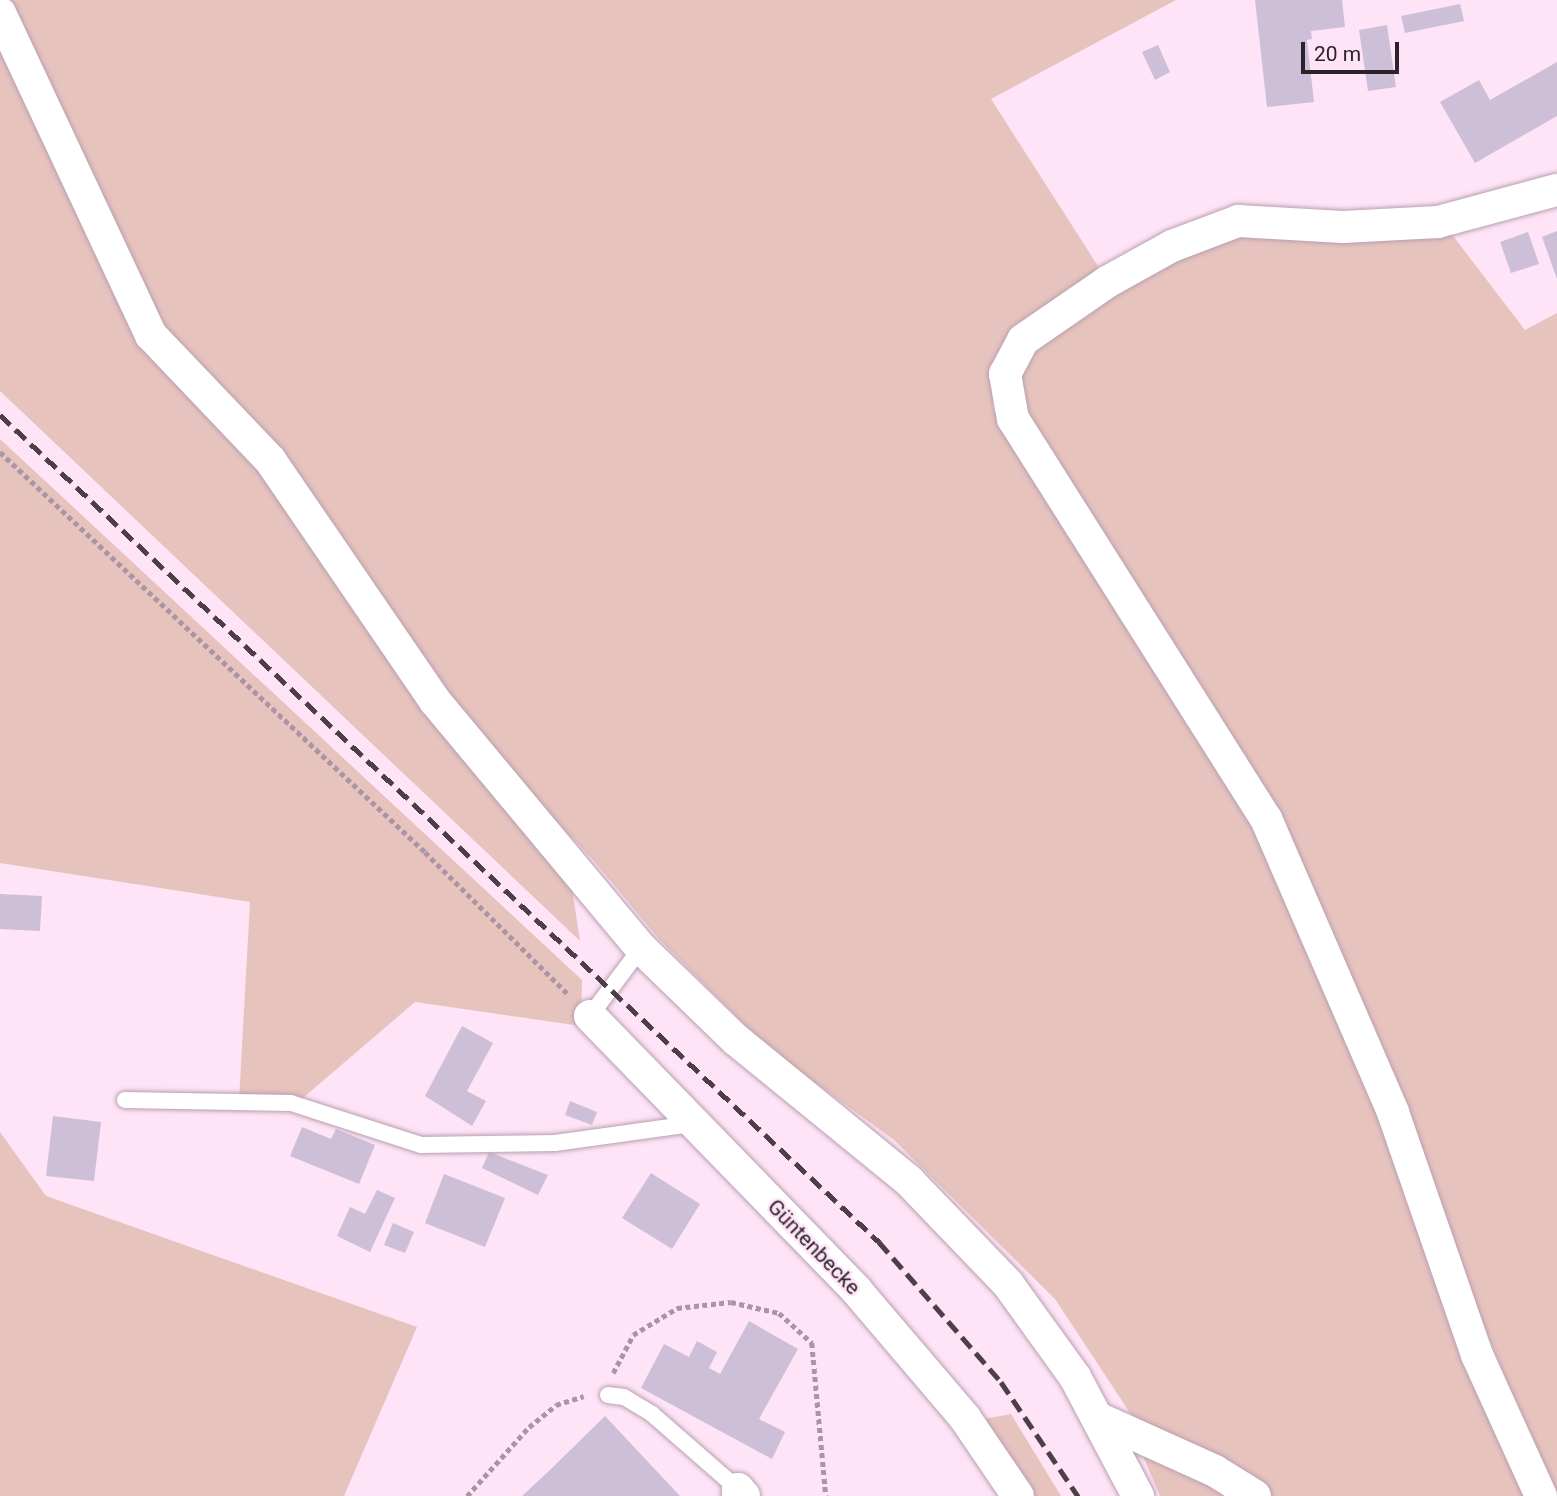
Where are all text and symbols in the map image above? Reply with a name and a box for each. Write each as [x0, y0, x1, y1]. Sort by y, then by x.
scale bar [1305, 28, 1403, 72]
text: 20 m [1314, 42, 1361, 66]
street label: Güntenbecke [762, 1194, 866, 1300]

